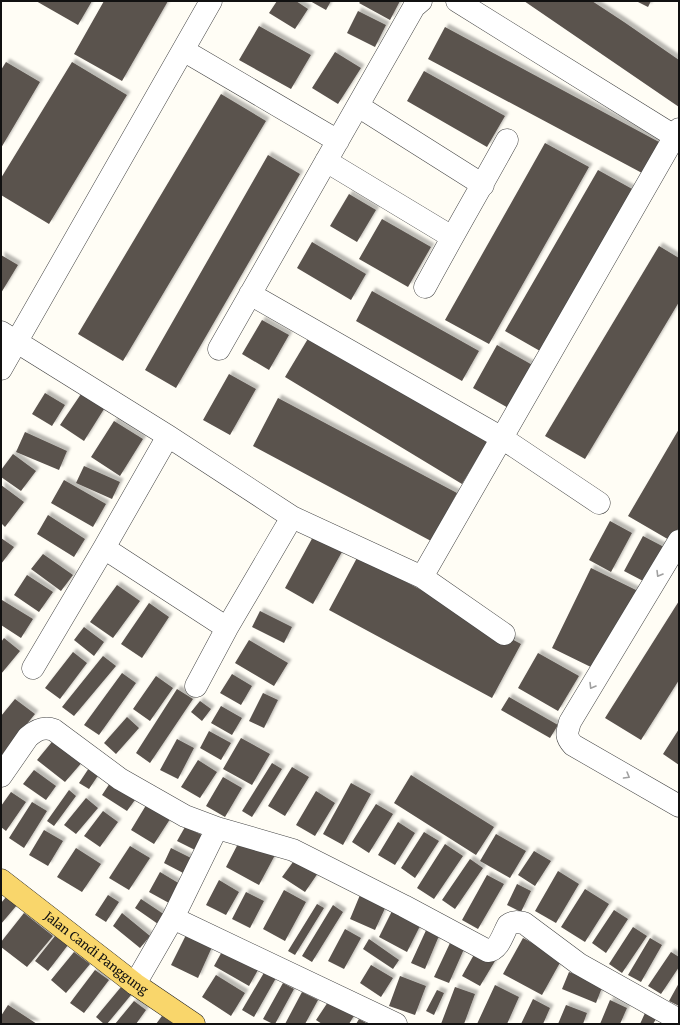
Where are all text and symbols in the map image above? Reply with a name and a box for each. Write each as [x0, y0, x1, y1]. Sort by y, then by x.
one-way arrow [656, 570, 663, 577]
one-way arrow [589, 682, 596, 689]
one-way arrow [623, 772, 630, 779]
street label: Jalan Candi Panggung [41, 908, 152, 998]

